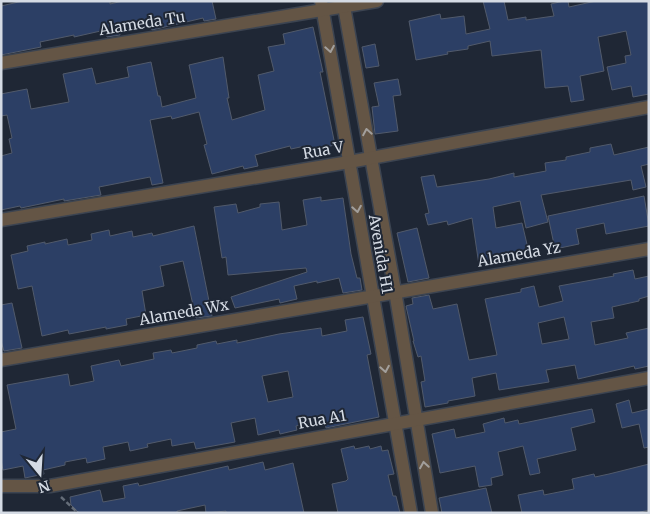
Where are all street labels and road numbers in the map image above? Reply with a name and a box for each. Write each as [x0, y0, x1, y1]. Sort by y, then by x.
street label: Alameda Tu [97, 7, 186, 39]
street label: Rua V [301, 137, 346, 163]
street label: Avenida H1 [365, 212, 397, 295]
street label: Alameda Yz [475, 237, 562, 271]
street label: Alameda Wx [137, 295, 230, 329]
street label: Rua A1 [296, 405, 348, 433]

